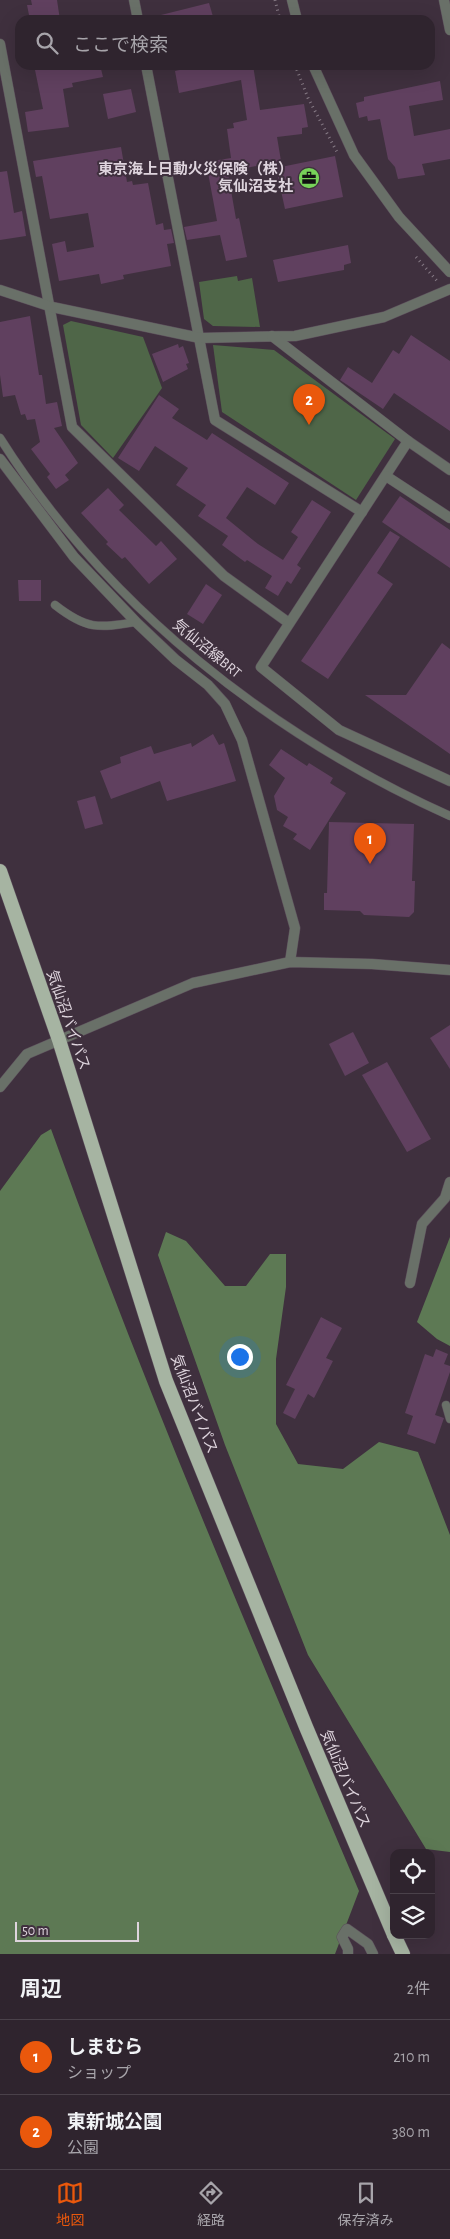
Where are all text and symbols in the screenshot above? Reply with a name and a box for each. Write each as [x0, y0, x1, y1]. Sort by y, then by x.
search box [15, 15, 435, 70]
icon: search [33, 29, 61, 57]
text: ここで検索 [73, 36, 168, 55]
place label: 東京海上日動火災保険（株） 気仙沼支社 [98, 161, 293, 194]
office icon: 東京海上日動火災保険（株） 気仙沼支社 [297, 166, 321, 190]
pin: 2 [293, 384, 325, 425]
street label: 気仙沼線BRT [170, 616, 245, 681]
pin: 1 [354, 823, 386, 864]
street label: 気仙沼バイパス [44, 968, 93, 1072]
your location [227, 1344, 253, 1370]
street label: 気仙沼バイパス [168, 1352, 221, 1456]
street label: 気仙沼バイパス [318, 1727, 373, 1830]
map controls [390, 1849, 435, 1939]
button: locate [390, 1849, 435, 1894]
button: layers [390, 1894, 435, 1939]
scale bar [15, 1919, 139, 1942]
text: 50 m [22, 1924, 49, 1938]
text: 周辺 [20, 1979, 62, 2000]
text: 2件 [407, 1981, 430, 1997]
text: しまむら [67, 2038, 143, 2057]
text: 1 [33, 2049, 39, 2065]
text: 210 m [393, 2049, 430, 2065]
text: ショップ [67, 2065, 131, 2081]
text: 東新城公園 [67, 2113, 162, 2132]
text: 2 [32, 2124, 40, 2140]
text: 380 m [392, 2124, 430, 2140]
text: 公園 [67, 2140, 99, 2156]
tab: 地図 [56, 2179, 84, 2230]
tab: 経路 [197, 2179, 225, 2230]
tab: 保存済み [338, 2179, 394, 2230]

